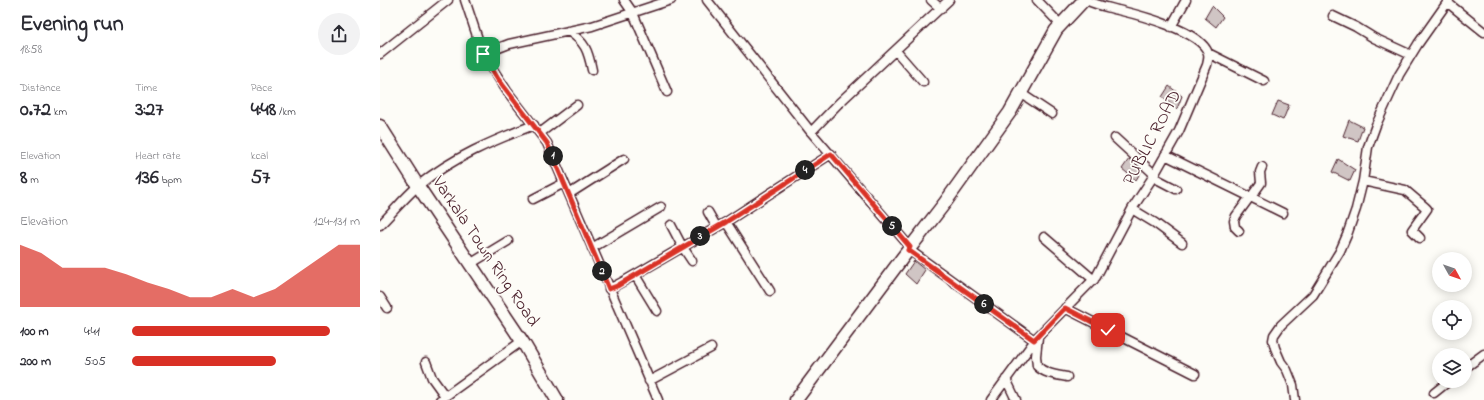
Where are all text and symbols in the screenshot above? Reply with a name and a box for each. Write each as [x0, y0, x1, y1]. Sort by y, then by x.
text: Evening run [20, 9, 124, 41]
button: share [318, 13, 360, 55]
pin [466, 37, 500, 71]
text: 18:58 [20, 40, 42, 59]
icon: arrive [472, 43, 494, 65]
text: Distance [20, 80, 61, 96]
text: Time [135, 80, 157, 96]
text: Pace [251, 80, 272, 96]
street label: PUBLIC ROAD [1117, 86, 1189, 190]
text: 0.72 [20, 96, 51, 125]
text: 3:27 [135, 96, 163, 125]
text: 4:48 [251, 96, 276, 125]
text: km [51, 104, 67, 120]
text: /km [276, 104, 296, 120]
pin: 1 [543, 146, 563, 166]
text: Elevation [20, 148, 60, 164]
text: Heart rate [135, 148, 180, 164]
text: kcal [251, 148, 268, 164]
text: 1 [551, 148, 555, 164]
pin: 4 [795, 160, 815, 180]
text: 4 [803, 162, 807, 178]
text: 8 [20, 164, 28, 193]
text: 136 [135, 164, 159, 193]
text: 57 [251, 164, 270, 193]
street label: Varkala Town Ring Road [423, 171, 545, 333]
text: m [28, 172, 39, 188]
text: bpm [159, 172, 182, 188]
text: Elevation [20, 212, 68, 231]
text: 124–131 m [313, 212, 360, 231]
pin: 5 [882, 216, 902, 236]
text: 5 [889, 218, 895, 234]
pin: 3 [690, 226, 710, 246]
text: 3 [698, 228, 702, 244]
north arrow [1432, 252, 1472, 292]
map controls [1432, 252, 1472, 388]
pin: 2 [592, 261, 612, 281]
text: 2 [599, 263, 605, 279]
pin: 6 [974, 294, 994, 314]
text: 6 [982, 296, 986, 312]
button: locate [1432, 300, 1472, 340]
pin [1091, 313, 1125, 347]
icon: check [1097, 319, 1119, 341]
text: 100 m [20, 322, 49, 341]
text: 4:41 [84, 322, 100, 341]
button: layers [1432, 348, 1472, 388]
text: 200 m [20, 352, 51, 371]
text: 5:05 [84, 352, 106, 371]

